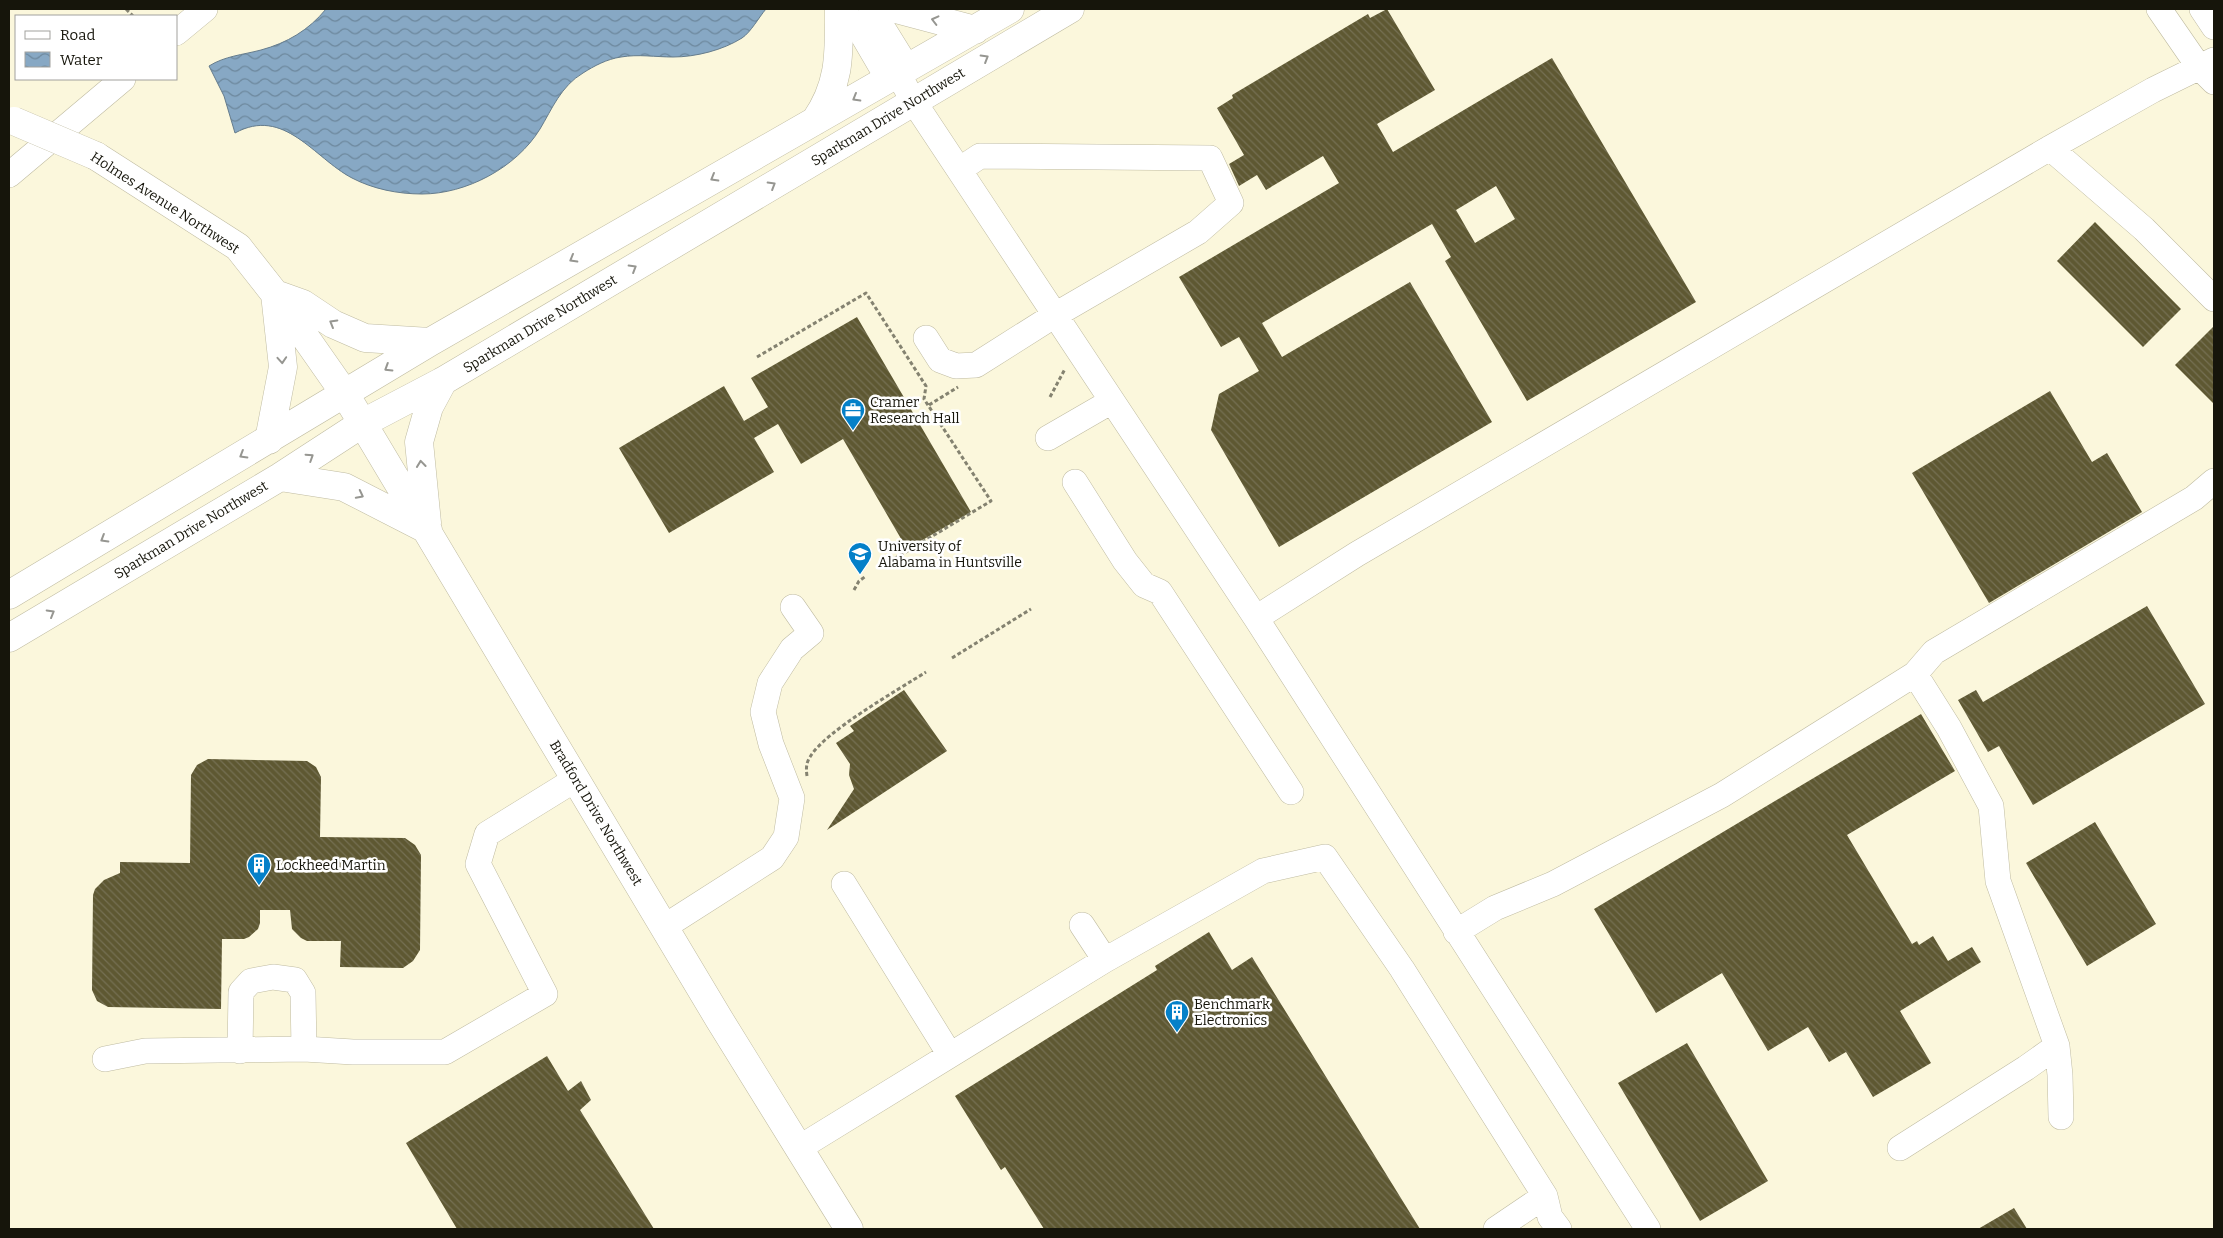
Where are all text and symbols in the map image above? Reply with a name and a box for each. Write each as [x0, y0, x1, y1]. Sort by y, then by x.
legend [15, 15, 178, 80]
one-way arrow [931, 15, 940, 26]
text: Road [60, 26, 95, 44]
text: Water [60, 51, 103, 69]
one-way arrow [980, 55, 989, 65]
street label: Sparkman Drive Northwest [808, 64, 968, 170]
one-way arrow [852, 91, 861, 101]
street label: Holmes Avenue Northwest [87, 148, 243, 258]
one-way arrow [711, 172, 720, 182]
one-way arrow [767, 182, 776, 192]
one-way arrow [570, 252, 579, 262]
one-way arrow [627, 264, 636, 274]
street label: Sparkman Drive Northwest [460, 271, 620, 377]
one-way arrow [329, 319, 338, 329]
one-way arrow [276, 356, 287, 364]
one-way arrow [385, 362, 394, 371]
place label: Cramer Research Hall [870, 394, 960, 427]
office icon: Cramer Research Hall [840, 397, 866, 431]
one-way arrow [240, 449, 249, 459]
one-way arrow [304, 454, 314, 463]
one-way arrow [416, 459, 427, 467]
street label: Sparkman Drive Northwest [111, 477, 271, 583]
one-way arrow [355, 489, 364, 499]
one-way arrow [100, 532, 109, 542]
place label: University of Alabama in Huntsville [878, 538, 1022, 571]
school or university icon: University of Alabama in Huntsville [847, 541, 873, 575]
one-way arrow [45, 609, 54, 619]
street label: Bradford Drive Northwest [546, 737, 646, 889]
building icon: Lockheed Martin [246, 852, 272, 886]
place label: Lockheed Martin [276, 857, 386, 874]
place label: Benchmark Electronics [1194, 996, 1270, 1029]
building icon: Benchmark Electronics [1164, 999, 1190, 1033]

